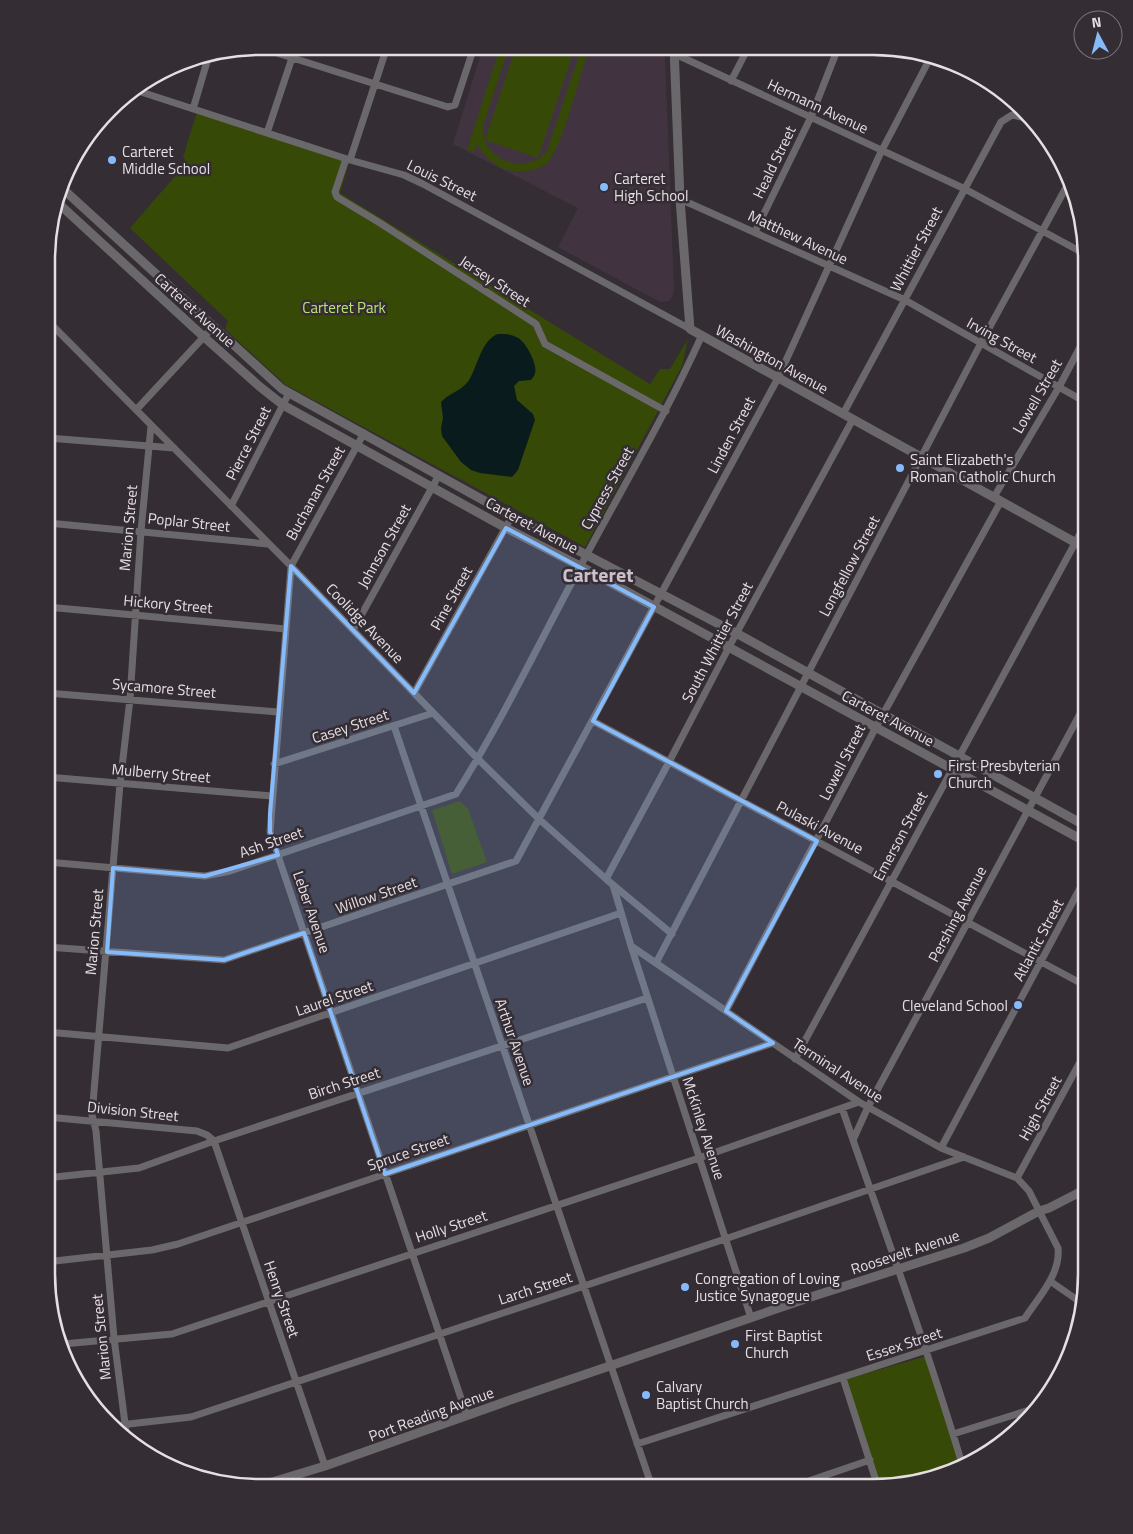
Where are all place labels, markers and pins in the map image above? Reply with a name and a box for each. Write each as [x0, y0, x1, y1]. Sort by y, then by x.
place label: Carteret Middle School [122, 140, 210, 180]
marker: Carteret Middle School [106, 154, 118, 166]
place label: Carteret High School [614, 167, 689, 207]
marker: Carteret High School [598, 181, 610, 193]
place label: Saint Elizabeth's Roman Catholic Church [910, 448, 1056, 488]
marker: Saint Elizabeth's Roman Catholic Church [894, 462, 906, 474]
place label: First Presbyterian Church [948, 754, 1060, 794]
marker: First Presbyterian Church [932, 768, 944, 780]
place label: Cleveland School [902, 994, 1008, 1017]
marker: Cleveland School [1012, 999, 1024, 1011]
place label: Congregation of Loving Justice Synagogue [695, 1267, 840, 1307]
marker: Congregation of Loving Justice Synagogue [679, 1281, 691, 1293]
place label: First Baptist Church [745, 1324, 823, 1364]
marker: First Baptist Church [729, 1338, 741, 1350]
place label: Calvary Baptist Church [656, 1375, 749, 1415]
marker: Calvary Baptist Church [640, 1389, 652, 1401]

